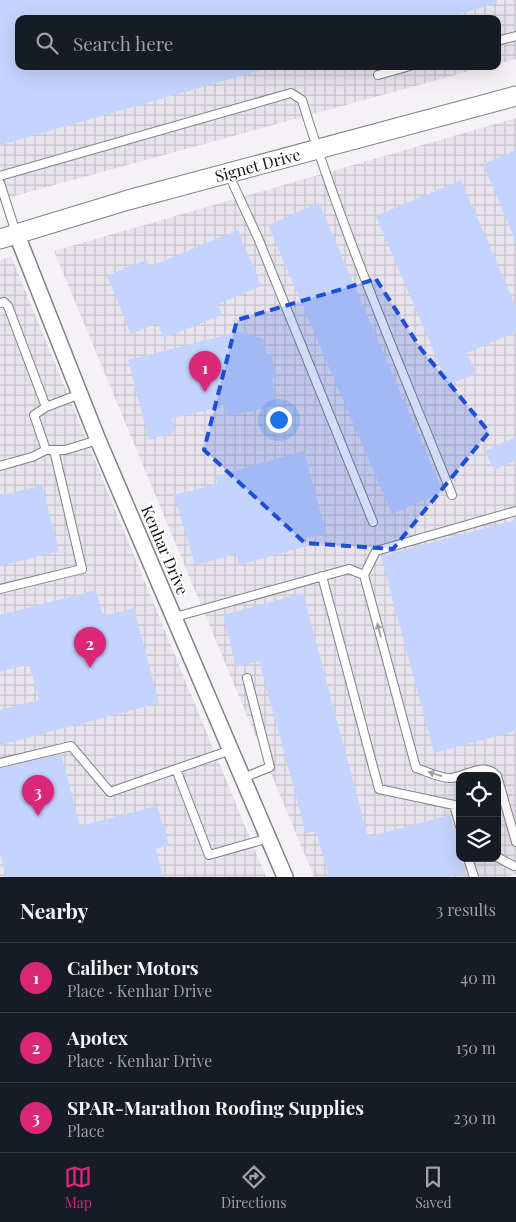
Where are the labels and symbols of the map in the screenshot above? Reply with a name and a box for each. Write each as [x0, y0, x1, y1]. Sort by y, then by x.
street label: Signet Drive [212, 143, 303, 186]
pin: 1 [189, 351, 221, 392]
your location [266, 407, 292, 433]
street label: Kenhar Drive [137, 502, 194, 598]
one-way arrow [375, 622, 383, 637]
pin: 2 [74, 627, 106, 668]
one-way arrow [427, 769, 442, 777]
pin: 3 [22, 775, 54, 816]

